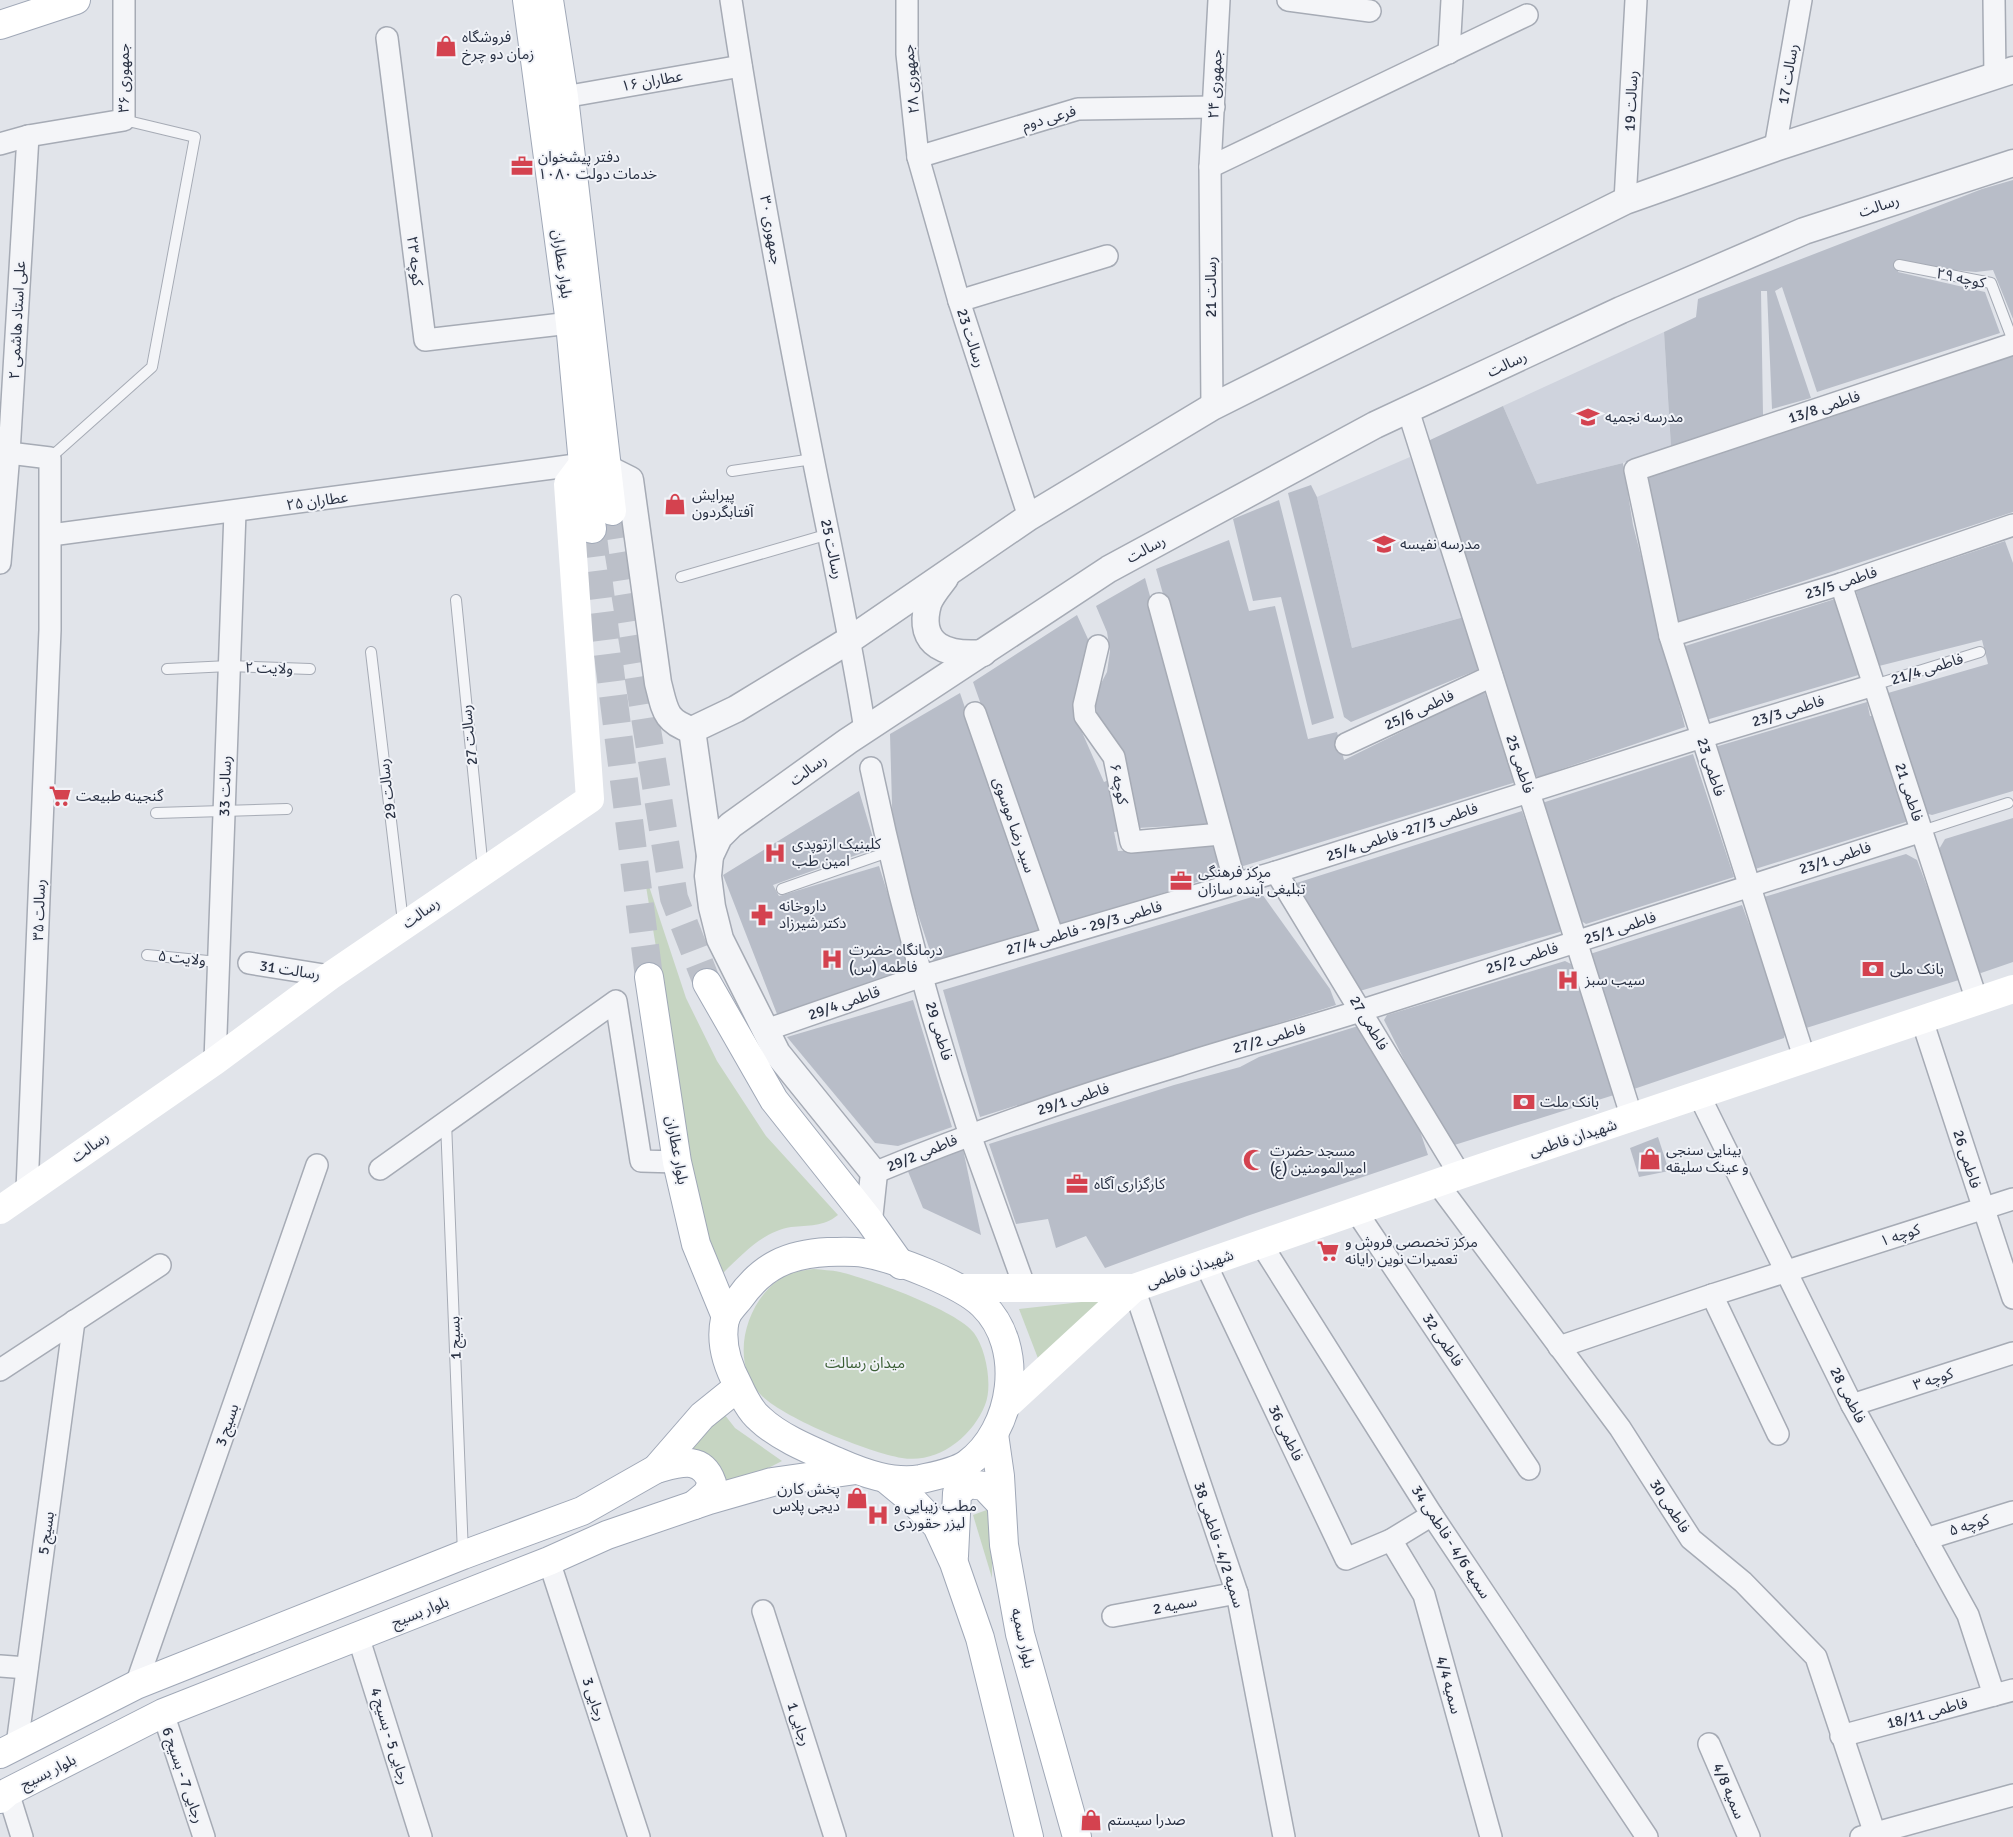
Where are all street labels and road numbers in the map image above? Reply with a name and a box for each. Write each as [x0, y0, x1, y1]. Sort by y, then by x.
street label: رسالت 17 [1774, 42, 1802, 106]
street label: جمهوری ۳۶ [115, 43, 133, 113]
street label: جمهوری ۲۸ [899, 43, 923, 114]
street label: جمهوری ۲۴ [1204, 49, 1226, 119]
street label: عطاران ۱۶ [620, 67, 685, 95]
street label: رسالت 19 [1620, 70, 1642, 132]
street label: فرعی دوم [1020, 102, 1079, 136]
street label: رسالت [1856, 191, 1902, 221]
street label: جمهوری ۳۰ [756, 194, 786, 266]
street label: بلوار عطاران [548, 228, 576, 300]
street label: کوچه ۲۳ [402, 235, 427, 288]
street label: رسالت 21 [1202, 257, 1220, 317]
street label: علی استاد هاشمی ۲ [5, 260, 29, 380]
street label: کوچه ۲۹ [1935, 264, 1988, 293]
street label: رسالت 23 [953, 306, 989, 370]
street label: رسالت [1484, 347, 1530, 381]
street label: فاطمی 13/8 [1786, 387, 1863, 427]
street label: عطاران ۲۵ [285, 488, 349, 514]
street label: رسالت 25 [817, 517, 847, 581]
street label: رسالت [1123, 531, 1169, 567]
street label: فاطمی 23/5 [1803, 563, 1880, 603]
street label: فاطمی 21/4 [1889, 649, 1966, 689]
street label: ولایت ۲ [245, 658, 293, 678]
street label: فاطمی 25/6 [1381, 686, 1457, 734]
street label: فاطمی 23/3 [1750, 691, 1827, 731]
street label: رسالت 27 [457, 704, 481, 766]
street label: فاطمی 25 [1502, 732, 1538, 796]
street label: فاطمی 23 [1693, 735, 1729, 799]
street label: رسالت [786, 751, 830, 789]
street label: رسالت 33 [215, 755, 235, 817]
street label: رسالت 29 [374, 758, 400, 820]
street label: فاطمی 21 [1891, 760, 1927, 824]
street label: کوچه ۶ [1105, 762, 1132, 807]
street label: سید رضا موسوی [989, 775, 1039, 875]
street label: فاطمی 27/3- فاطمی 25/4 [1324, 799, 1480, 865]
street label: فاطمی 23/1 [1797, 838, 1874, 878]
street label: رسالت ۳۵ [29, 879, 49, 941]
street label: رسالت [399, 894, 443, 932]
street label: فاطمی 29/3 - فاطمی 27/4 [1004, 897, 1164, 959]
street label: فاطمی 25/1 [1582, 908, 1659, 948]
street label: فاطمی 25/2 [1484, 938, 1561, 978]
street label: ولایت ۵ [157, 947, 207, 969]
street label: رسالت 31 [258, 956, 322, 984]
street label: قاطمی 29/4 [806, 982, 883, 1024]
street label: فاطمی 27 [1346, 992, 1392, 1054]
street label: فاطمی 29 [922, 999, 957, 1063]
street label: فاطمی 27/2 [1231, 1019, 1308, 1057]
street label: فاطمی 29/1 [1035, 1079, 1112, 1119]
street label: بلوار عطاران [662, 1114, 692, 1186]
street label: شهیدان فاطمی [1527, 1115, 1619, 1161]
street label: فاطمی 26 [1949, 1127, 1985, 1191]
street label: رسالت [68, 1128, 112, 1166]
street label: فاطمی 29/2 [884, 1131, 960, 1175]
street label: کوچه ۱ [1878, 1220, 1924, 1251]
street label: شهیدان فاطمی [1144, 1246, 1236, 1292]
street label: فاطمی 32 [1419, 1310, 1468, 1370]
street label: بسیج 1 [445, 1316, 468, 1360]
street label: فاطمی 28 [1826, 1364, 1870, 1426]
street label: کوچه ۳ [1911, 1364, 1957, 1395]
street label: بسیج 3 [211, 1401, 245, 1449]
street label: فاطمی 36 [1265, 1402, 1307, 1464]
street label: فاطمی 30 [1646, 1476, 1694, 1536]
street label: سمیه 4/2 - فاطمی 38 [1190, 1480, 1248, 1611]
street label: سمیه 4/6 - فاطمی 34 [1408, 1482, 1494, 1602]
street label: بسیج 5 [34, 1510, 61, 1556]
street label: کوچه ۵ [1947, 1510, 1992, 1541]
street label: بلوار بسیج [389, 1592, 452, 1634]
street label: سمیه 2 [1151, 1592, 1199, 1618]
street label: بلوار سمیه [1007, 1606, 1039, 1670]
street label: سمیه 4/4 [1433, 1654, 1465, 1716]
street label: رجایی 3 [578, 1675, 610, 1723]
street label: رجایی 5 - بسیج 4 [364, 1685, 413, 1788]
street label: فاطمی 18/11 [1885, 1693, 1970, 1732]
street label: رجایی 1 [783, 1700, 815, 1748]
street label: رجایی 7 - بسیج 6 [155, 1725, 208, 1826]
street label: بلوار بسیج [17, 1750, 80, 1796]
street label: سمیه 4/8 [1709, 1760, 1749, 1822]

